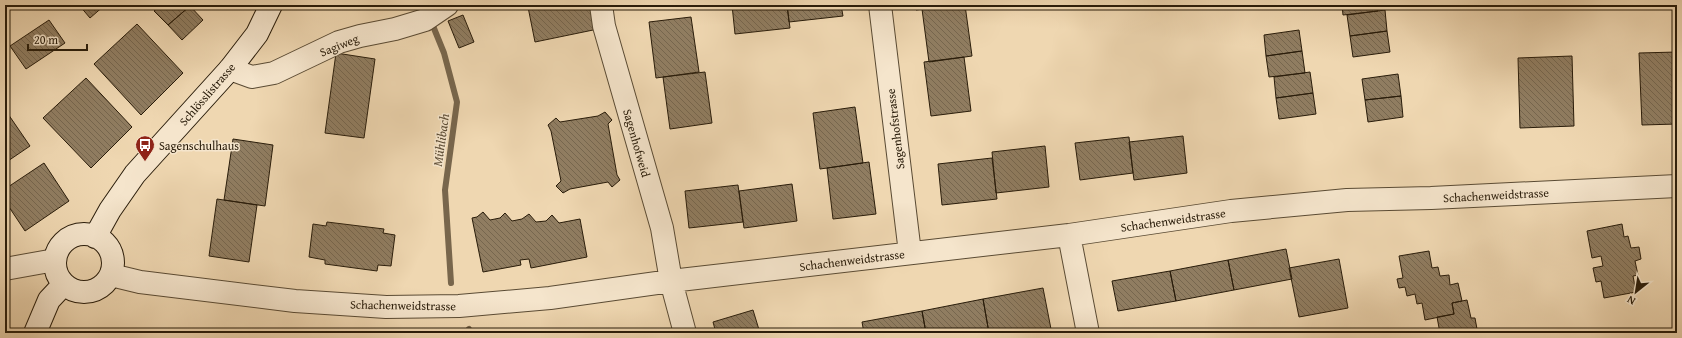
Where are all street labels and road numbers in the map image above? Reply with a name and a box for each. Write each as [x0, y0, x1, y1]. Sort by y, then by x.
street label: Sagiweg [317, 29, 361, 61]
street label: Schlösslistrasse [175, 59, 239, 129]
street label: Sagenhofstrasse [882, 87, 908, 170]
street label: Sagenhofweid [619, 107, 655, 180]
street label: Schachenweidstrasse [1443, 184, 1550, 206]
street label: Schachenweidstrasse [1119, 204, 1227, 236]
street label: Schachenweidstrasse [798, 245, 906, 275]
street label: Schachenweidstrasse [350, 296, 457, 314]

